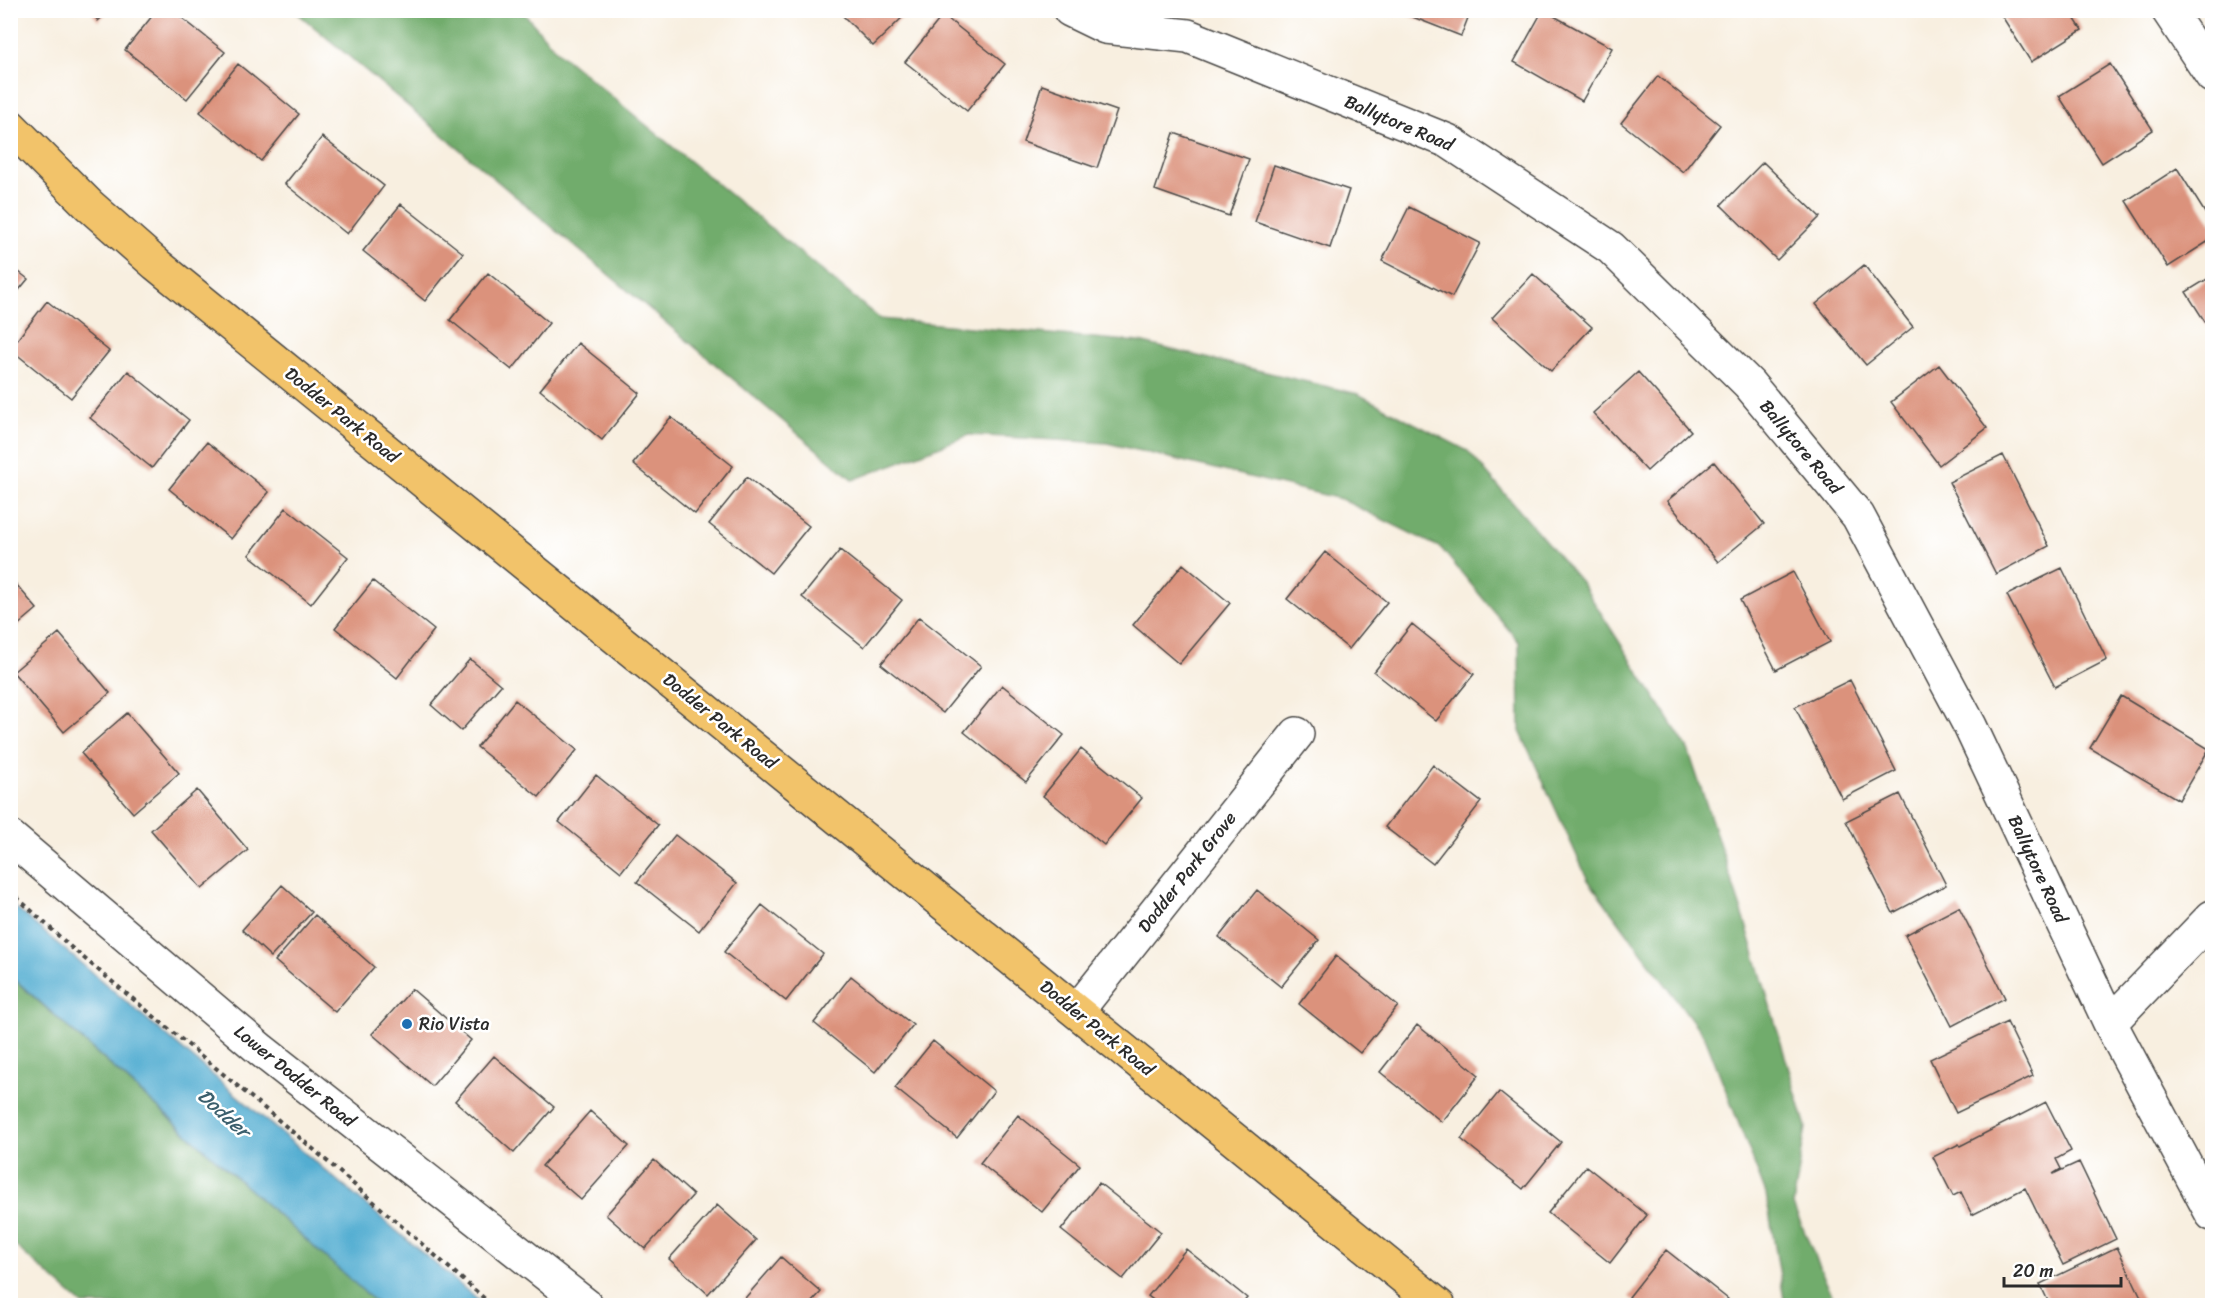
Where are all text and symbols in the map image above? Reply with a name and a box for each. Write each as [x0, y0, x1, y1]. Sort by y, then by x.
street label: Ballytore Road [1339, 86, 1460, 161]
street label: Dodder Park Road [277, 358, 408, 473]
street label: Ballytore Road [1751, 392, 1852, 503]
street label: Dodder Park Road [655, 664, 786, 779]
street label: Dodder Park Grove [1129, 804, 1245, 940]
street label: Ballytore Road [1999, 810, 2078, 930]
street label: Dodder Park Road [1032, 971, 1163, 1086]
place label: Rio Vista [419, 1008, 490, 1040]
street label: Lower Dodder Road [227, 1016, 364, 1137]
marker: Rio Vista [400, 1017, 414, 1031]
water label: Dodder [189, 1080, 261, 1150]
scale bar [2004, 1250, 2121, 1288]
text: 20 m [2013, 1255, 2053, 1287]

